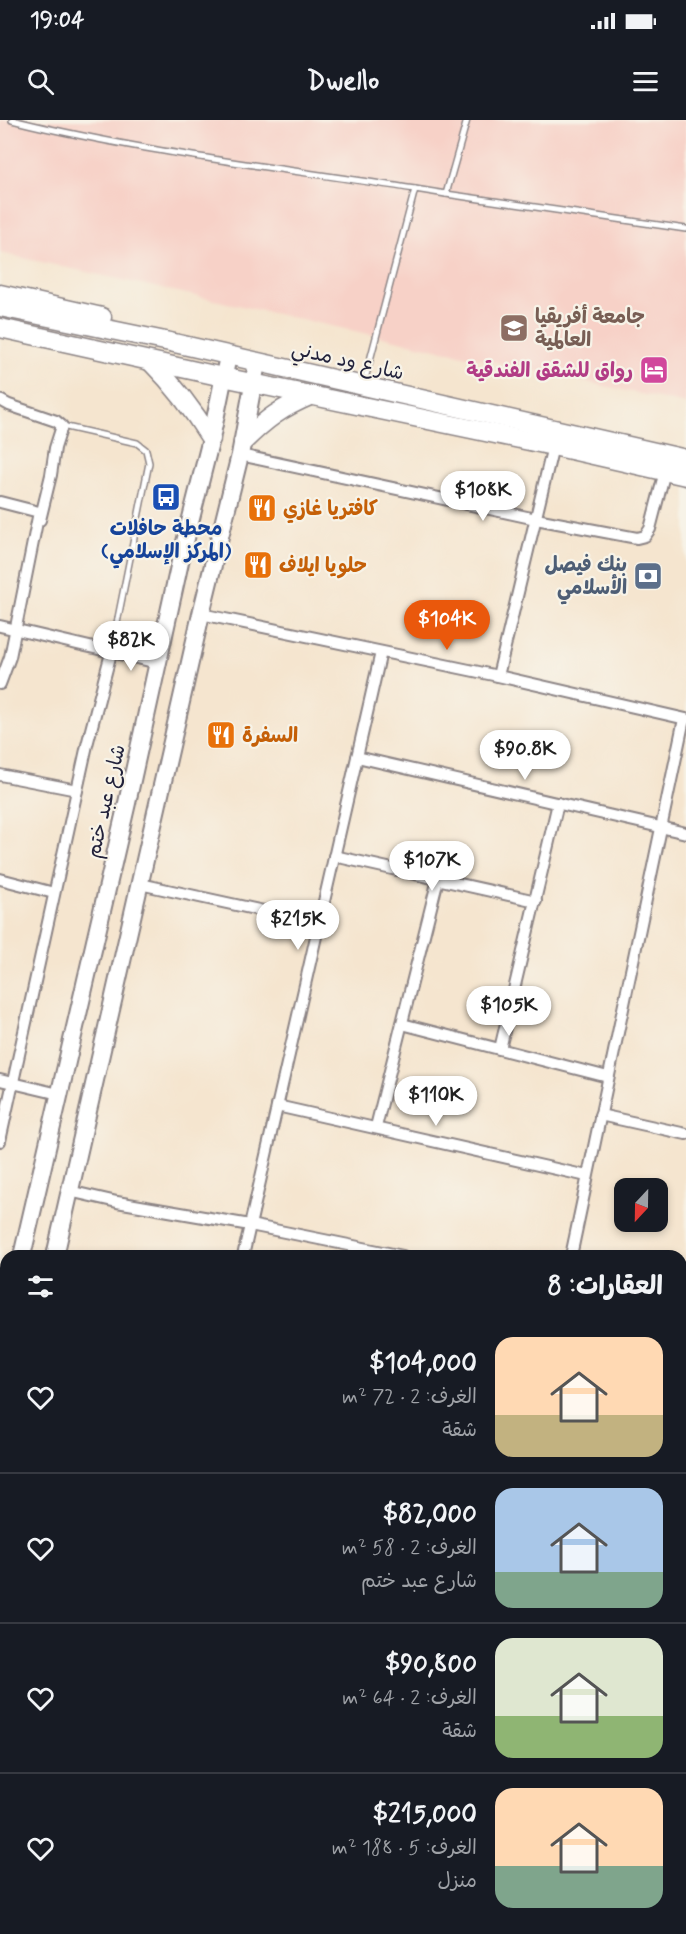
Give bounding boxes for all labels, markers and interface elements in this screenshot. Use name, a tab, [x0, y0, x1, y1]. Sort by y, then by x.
text: 19:04	[30, 7, 84, 35]
text: Dwello	[307, 64, 379, 99]
icon: search	[24, 65, 57, 98]
icon: menu	[629, 65, 662, 98]
place label: جامعة أفريقيا العالمية	[535, 304, 645, 354]
school or university icon: جامعة أفريقيا العالمية	[498, 312, 530, 344]
street label: شارع ود مدني	[288, 335, 406, 390]
hotel icon: رواق للشقق الفندقية	[638, 354, 670, 386]
place label: رواق للشقق الفندقية	[466, 358, 633, 385]
pin: $108K	[441, 471, 525, 522]
text: $108K	[454, 477, 512, 504]
bus stop icon: محطة حافلات (المركز الإسلامي)	[150, 481, 182, 513]
restaurant icon: كافتريا غازي	[246, 492, 278, 524]
place label: كافتريا غازي	[283, 496, 378, 524]
place label: محطة حافلات (المركز الإسلامي)	[101, 516, 232, 569]
restaurant icon: حلويا ايلاف	[242, 549, 274, 581]
place label: بنك فيصل الأسلامي	[545, 552, 627, 605]
place label: حلويا ايلاف	[279, 553, 367, 580]
bank icon: بنك فيصل الأسلامي	[632, 560, 664, 592]
pin: $104K	[405, 600, 489, 651]
text: $104K	[418, 606, 476, 633]
pin: $82K	[95, 621, 167, 672]
text: $82K	[107, 627, 155, 654]
restaurant icon: السفرة	[205, 719, 237, 751]
place label: السفرة	[242, 723, 298, 750]
pin: $90.8K	[476, 730, 574, 781]
text: $90.8K	[494, 736, 556, 763]
street label: شارع عبد ختم	[80, 742, 133, 861]
pin: $107K	[390, 841, 474, 892]
text: $107K	[403, 847, 461, 874]
pin: $215K	[256, 900, 340, 951]
text: $215K	[270, 906, 326, 933]
pin: $105K	[467, 986, 551, 1037]
text: $105K	[480, 992, 538, 1019]
pin: $110K	[394, 1076, 478, 1127]
text: $110K	[408, 1082, 464, 1109]
north arrow	[614, 1178, 668, 1232]
map controls	[614, 1178, 668, 1232]
icon: filters	[24, 1270, 57, 1303]
text: العقارات: 8	[547, 1270, 663, 1304]
text: $104,000	[369, 1347, 477, 1381]
icon: home	[543, 1361, 615, 1433]
icon: heart	[24, 1381, 57, 1414]
text: الغرف: 2 · 72 m²	[342, 1384, 477, 1411]
text: شقة	[442, 1417, 477, 1444]
text: $82,000	[383, 1498, 477, 1532]
icon: home	[543, 1512, 615, 1584]
icon: heart	[24, 1532, 57, 1565]
text: الغرف: 2 · 58 m²	[342, 1535, 477, 1562]
text: شارع عبد ختم	[361, 1568, 477, 1595]
text: $90,800	[385, 1648, 477, 1682]
icon: home	[543, 1662, 615, 1734]
icon: heart	[24, 1682, 57, 1715]
text: الغرف: 2 · 64 m²	[342, 1685, 477, 1712]
text: شقة	[442, 1718, 477, 1745]
text: $215,000	[373, 1798, 477, 1832]
icon: home	[543, 1812, 615, 1884]
icon: heart	[24, 1832, 57, 1865]
text: الغرف: 5 · 188 m²	[332, 1835, 477, 1862]
text: منزل	[438, 1868, 477, 1895]

